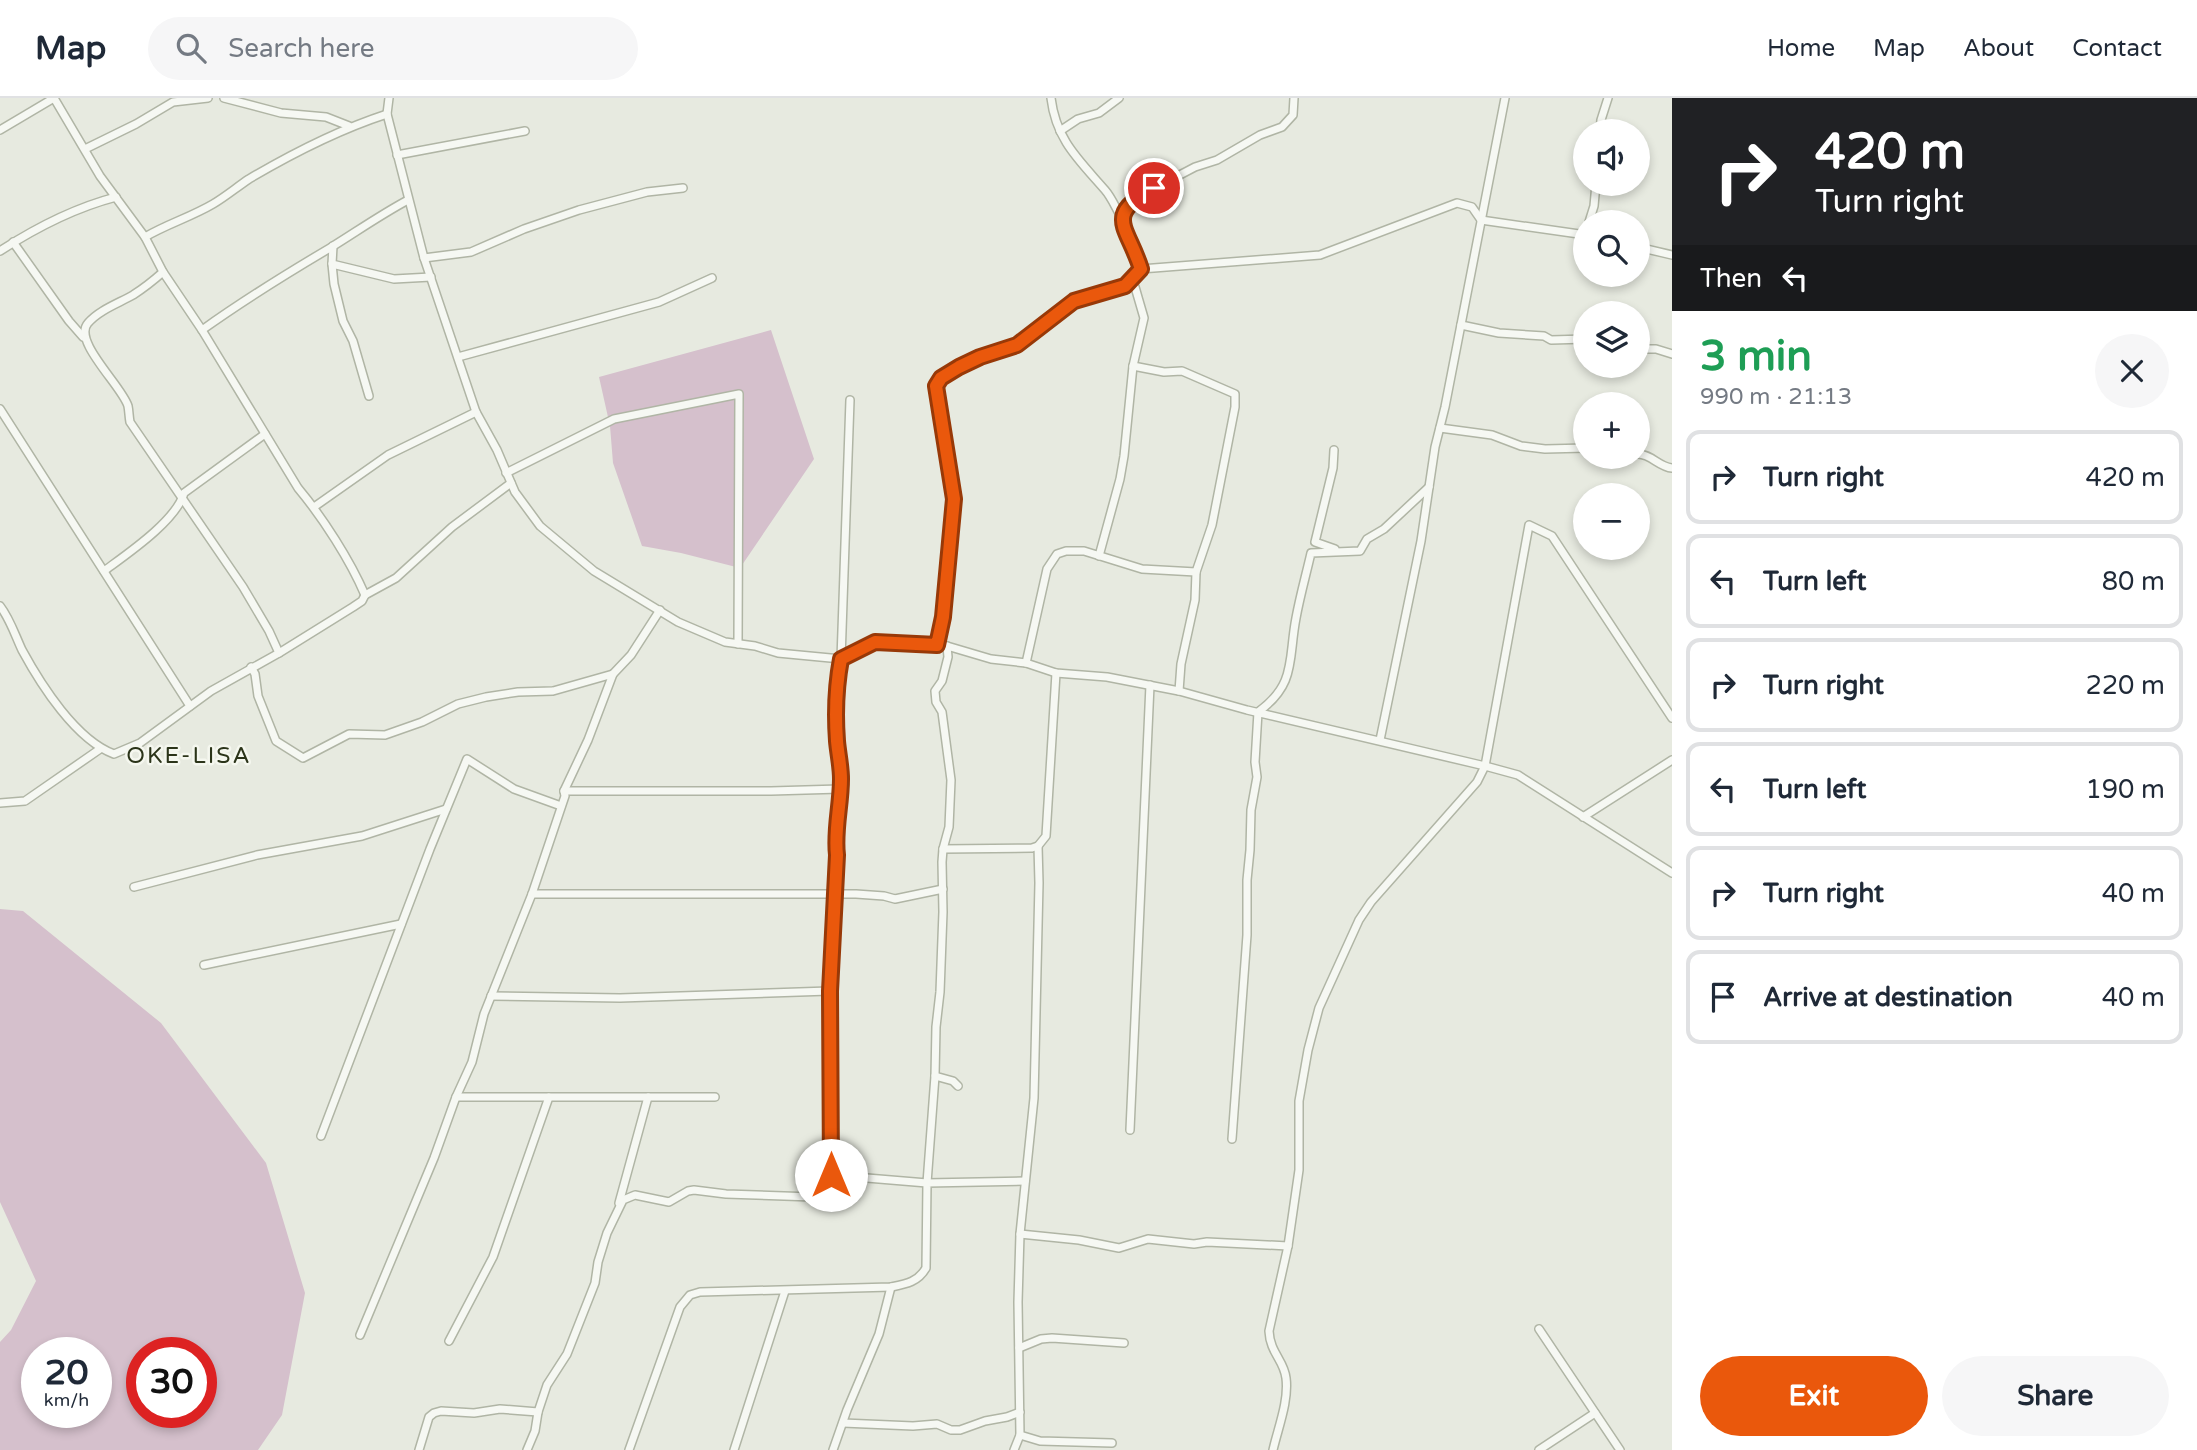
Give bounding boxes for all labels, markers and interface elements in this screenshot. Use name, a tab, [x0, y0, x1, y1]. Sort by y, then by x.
search box	[148, 17, 638, 80]
text: Map	[35, 29, 106, 68]
icon: search	[172, 29, 210, 67]
text: Search here	[228, 33, 374, 64]
text: Home	[1767, 34, 1835, 63]
text: Map	[1873, 34, 1925, 63]
text: About	[1963, 34, 2034, 63]
text: Contact	[2072, 34, 2162, 63]
map controls	[1573, 119, 1650, 560]
button: sound	[1573, 119, 1650, 196]
text: 420 m	[1815, 123, 1965, 182]
icon: right	[1700, 126, 1791, 217]
pin	[1124, 158, 1184, 218]
icon: arrive	[1135, 169, 1173, 207]
text: Turn right	[1815, 183, 1964, 221]
button: search	[1573, 210, 1650, 287]
icon: left	[1776, 259, 1814, 297]
text: Then	[1700, 263, 1762, 294]
button: layers	[1573, 301, 1650, 378]
text: 3 min	[1700, 331, 1812, 382]
button: close	[2095, 334, 2169, 408]
text: 990 m · 21:13	[1700, 383, 1852, 411]
button: +	[1573, 392, 1650, 469]
icon: right	[1704, 458, 1742, 496]
text: Turn right	[1763, 462, 1884, 493]
text: 420 m	[2085, 462, 2165, 493]
button: −	[1573, 483, 1650, 560]
icon: left	[1704, 562, 1742, 600]
text: Turn left	[1763, 566, 1866, 597]
text: 80 m	[2102, 566, 2165, 597]
icon: right	[1704, 666, 1742, 704]
text: Turn right	[1763, 670, 1884, 701]
text: 220 m	[2085, 670, 2165, 701]
district label: OKE-LISA	[126, 742, 252, 770]
icon: left	[1704, 770, 1742, 808]
text: Turn left	[1763, 774, 1866, 805]
text: 190 m	[2085, 774, 2165, 805]
icon: right	[1704, 874, 1742, 912]
text: Turn right	[1763, 878, 1884, 909]
text: 40 m	[2102, 878, 2165, 909]
icon: arrive	[1704, 978, 1742, 1016]
text: Arrive at destination	[1763, 982, 2013, 1013]
text: 40 m	[2102, 982, 2165, 1013]
position arrow	[794, 1138, 868, 1212]
speed limit sign: 30	[126, 1337, 217, 1428]
text: 20	[45, 1352, 88, 1394]
button: Exit	[1700, 1356, 1928, 1436]
button: Share	[1942, 1356, 2169, 1436]
text: km/h	[44, 1389, 89, 1411]

